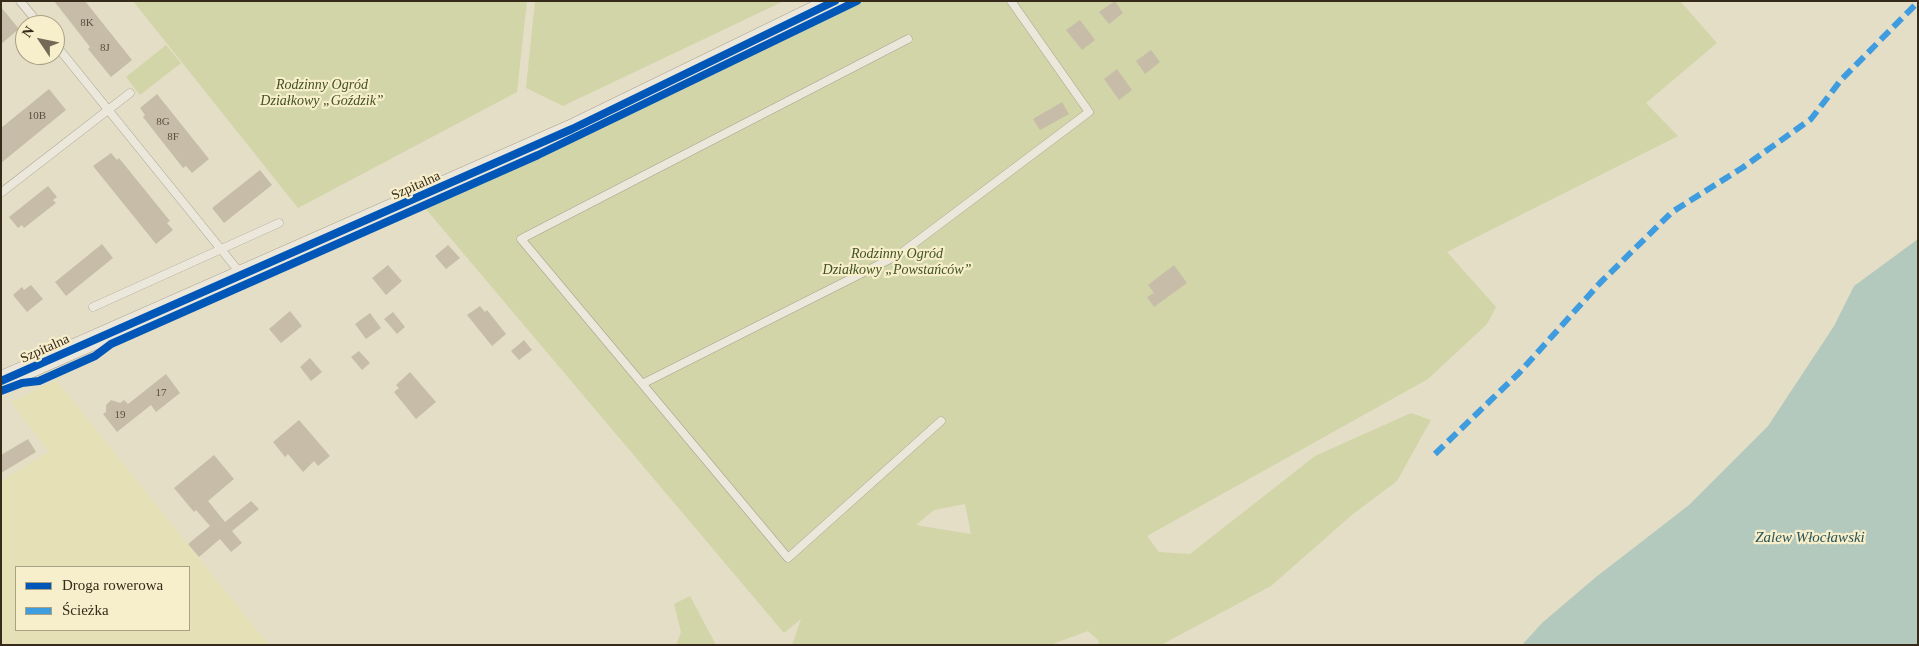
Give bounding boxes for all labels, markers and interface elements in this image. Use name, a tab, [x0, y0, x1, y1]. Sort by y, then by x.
north arrow	[15, 15, 65, 65]
house number: 8K	[80, 16, 94, 30]
text: N	[19, 24, 37, 40]
house number: 8J	[100, 41, 110, 55]
park label: Rodzinny Ogród Działkowy „Goździk”	[260, 77, 384, 110]
house number: 10B	[28, 109, 46, 123]
house number: 8G	[156, 115, 170, 129]
house number: 8F	[167, 130, 179, 144]
street label: Szpitalna	[389, 168, 443, 204]
park label: Rodzinny Ogród Działkowy „Powstańców”	[823, 246, 971, 278]
street label: Szpitalna	[18, 331, 72, 367]
house number: 17	[156, 386, 167, 400]
house number: 19	[114, 408, 126, 422]
water label: Zalew Włocławski	[1755, 529, 1865, 547]
legend	[15, 566, 190, 631]
text: Droga rowerowa	[62, 577, 163, 593]
text: Ścieżka	[62, 602, 109, 618]

